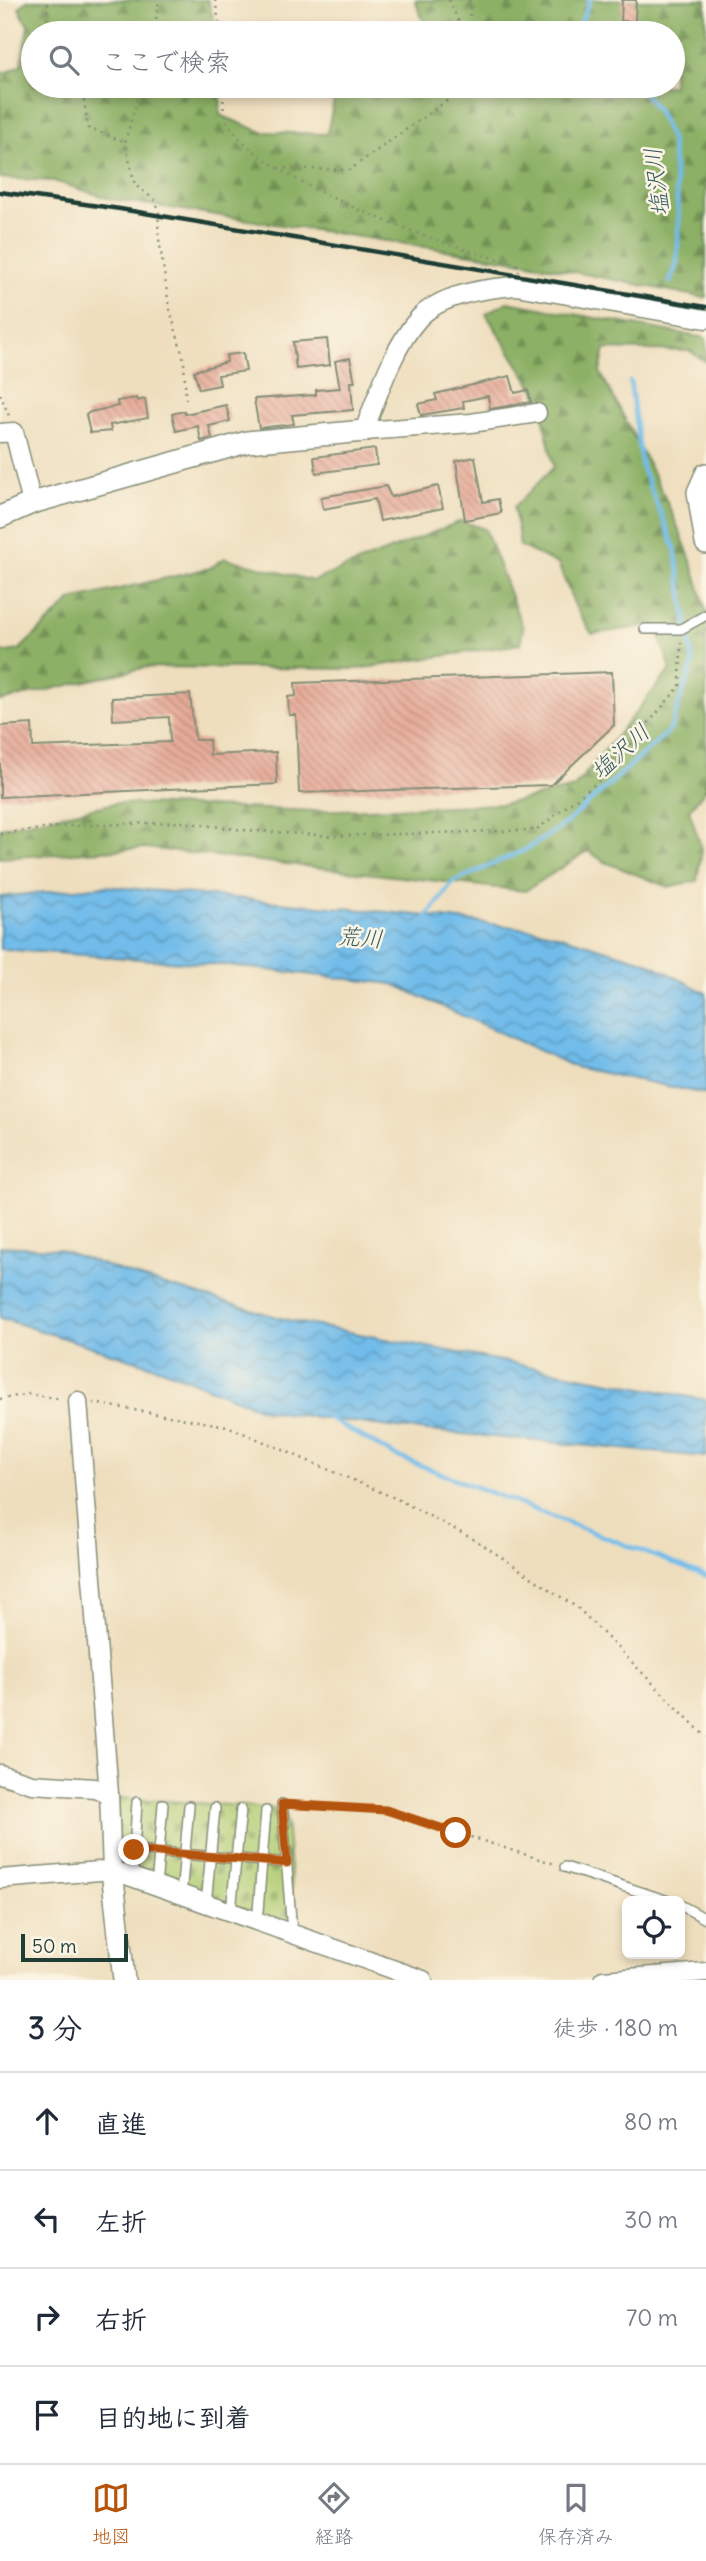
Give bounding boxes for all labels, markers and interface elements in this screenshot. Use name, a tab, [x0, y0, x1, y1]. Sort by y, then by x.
search box	[21, 21, 685, 98]
icon: search	[45, 41, 83, 79]
text: ここで検索	[101, 45, 231, 78]
water label: 塩沢川	[637, 146, 675, 218]
water label: 塩沢川	[585, 717, 655, 785]
water label: 荒川	[336, 921, 384, 953]
route start	[440, 1817, 471, 1848]
route end	[118, 1834, 149, 1865]
map controls	[622, 1896, 685, 1959]
button: locate	[622, 1896, 685, 1959]
scale bar	[21, 1931, 128, 1963]
text: 50 m	[32, 1934, 77, 1958]
text: 3 分	[28, 2009, 82, 2047]
text: 徒歩 · 180 m	[553, 2013, 678, 2042]
icon: ahead	[28, 2102, 66, 2140]
text: 直進	[95, 2107, 147, 2140]
text: 80 m	[624, 2107, 678, 2136]
icon: left	[28, 2200, 66, 2238]
text: 左折	[95, 2205, 147, 2238]
text: 30 m	[624, 2205, 678, 2234]
icon: right	[28, 2298, 66, 2336]
text: 右折	[95, 2303, 147, 2336]
text: 70 m	[626, 2303, 678, 2332]
icon: arrive	[28, 2396, 66, 2434]
text: 目的地に到着	[95, 2401, 251, 2434]
tab: 地図	[92, 2479, 130, 2548]
tab: 経路	[315, 2479, 353, 2548]
tab: 保存済み	[538, 2479, 614, 2548]

